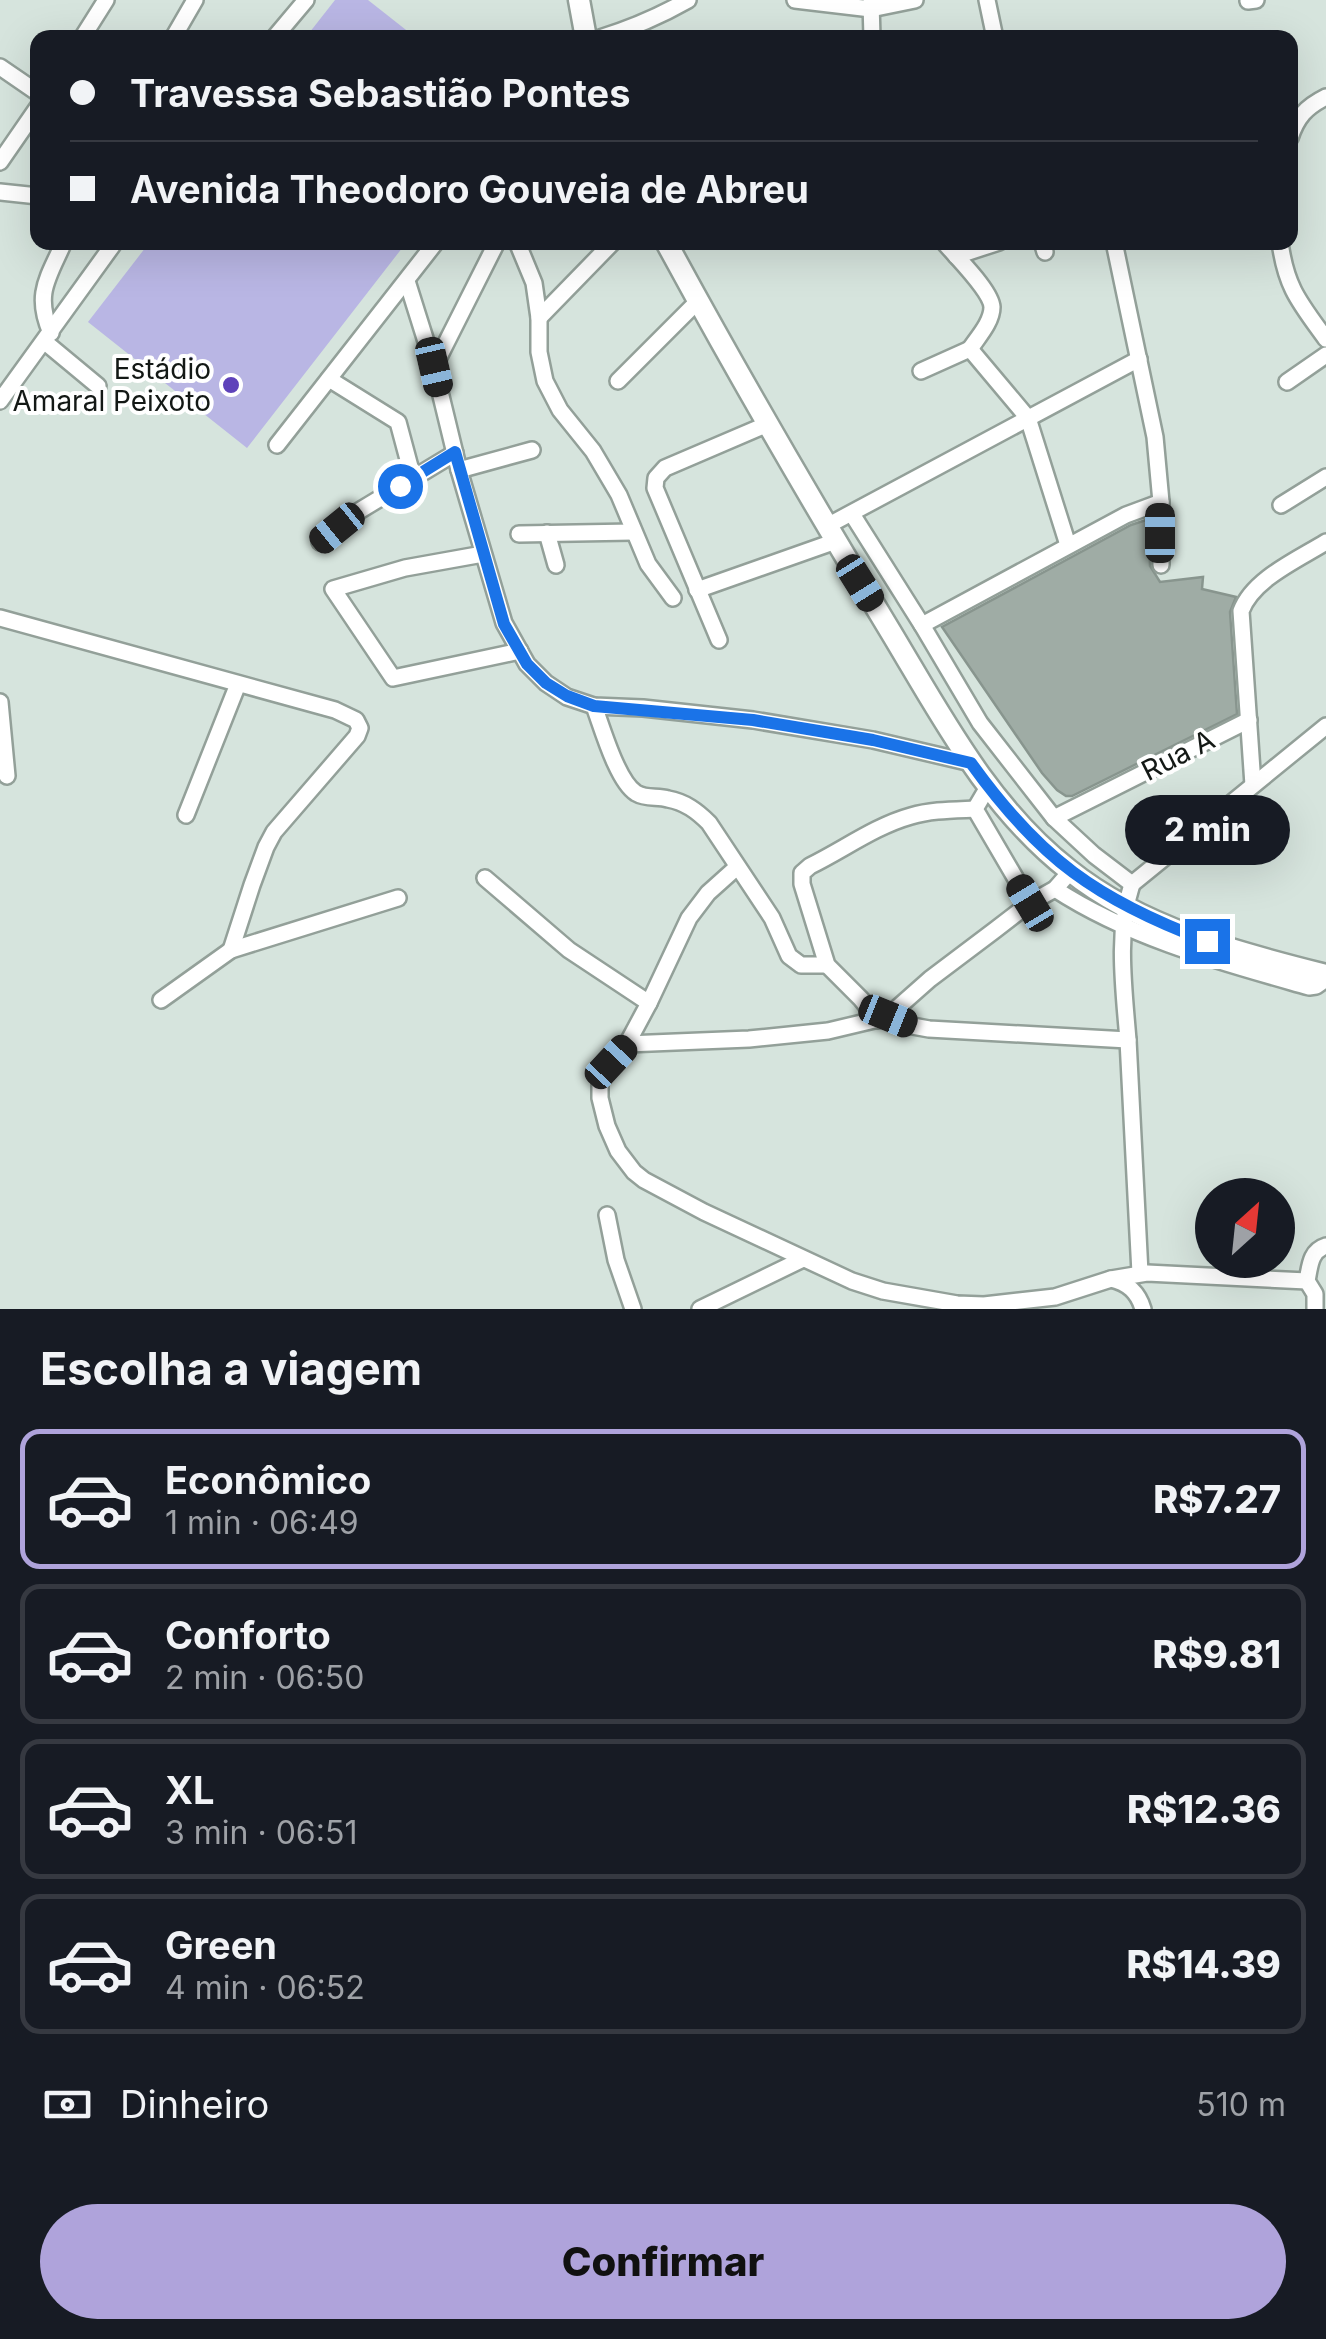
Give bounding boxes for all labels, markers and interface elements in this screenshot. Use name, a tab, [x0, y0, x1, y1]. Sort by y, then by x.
text: Travessa Sebastião Pontes	[130, 70, 630, 116]
text: Avenida Theodoro Gouveia de Abreu	[130, 166, 809, 212]
car	[413, 334, 455, 400]
place label: Estádio Amaral Peixoto	[13, 352, 211, 418]
marker: Estádio Amaral Peixoto	[220, 374, 242, 396]
route start	[378, 464, 423, 509]
car	[304, 497, 370, 559]
car	[1145, 503, 1175, 563]
car	[831, 550, 889, 616]
street label: Rua A	[1136, 722, 1220, 788]
callout: 2 min	[1124, 796, 1290, 866]
text: 2 min	[1164, 810, 1251, 849]
car	[1002, 870, 1058, 936]
route end	[1185, 919, 1230, 964]
car	[855, 991, 921, 1041]
car	[580, 1030, 642, 1094]
north arrow	[1195, 1178, 1295, 1278]
map controls	[1195, 1178, 1295, 1278]
text: Escolha a viagem	[40, 1341, 422, 1396]
icon: car	[45, 1454, 135, 1544]
text: Econômico	[165, 1457, 371, 1503]
text: R$7.27	[1153, 1476, 1281, 1522]
text: 1 min · 06:49	[165, 1503, 359, 1542]
icon: car	[45, 1609, 135, 1699]
text: Conforto	[165, 1612, 331, 1658]
text: R$9.81	[1153, 1631, 1281, 1677]
text: 2 min · 06:50	[165, 1658, 364, 1697]
icon: car	[45, 1764, 135, 1854]
text: XL	[165, 1767, 215, 1813]
text: R$12.36	[1127, 1786, 1281, 1832]
text: 3 min · 06:51	[165, 1813, 357, 1852]
icon: car	[45, 1919, 135, 2009]
text: Green	[165, 1922, 277, 1968]
text: R$14.39	[1126, 1941, 1281, 1987]
text: 4 min · 06:52	[165, 1968, 365, 2007]
icon: cash	[40, 2077, 95, 2132]
text: Dinheiro	[120, 2081, 269, 2127]
text: 510 m	[1196, 2085, 1286, 2124]
button: Confirmar	[40, 2204, 1286, 2319]

